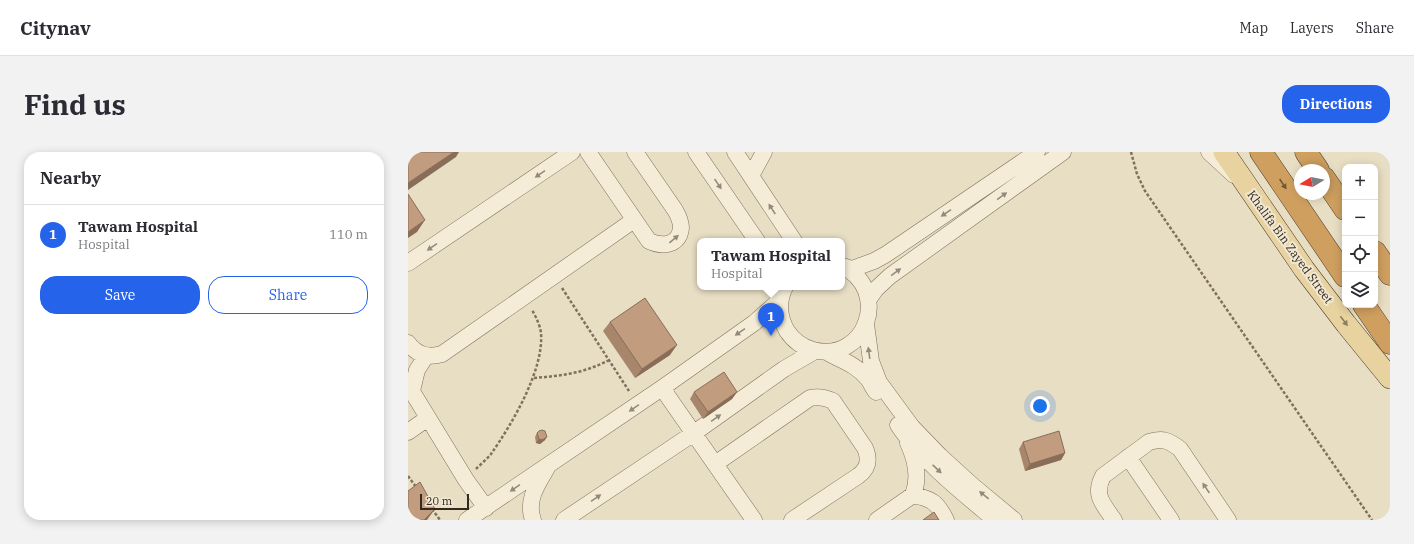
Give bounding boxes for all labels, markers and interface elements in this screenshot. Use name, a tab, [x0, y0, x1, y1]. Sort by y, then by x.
text: Citynav	[20, 16, 91, 40]
text: Map	[1240, 19, 1268, 37]
text: Layers	[1290, 19, 1334, 37]
text: Share	[1356, 19, 1394, 37]
button: Directions	[1282, 85, 1390, 123]
text: Find us	[24, 86, 126, 123]
north arrow	[1294, 164, 1330, 200]
map controls	[1342, 164, 1378, 308]
button: +	[1342, 164, 1378, 200]
text: Nearby	[40, 167, 101, 189]
one-way arrow	[535, 170, 545, 178]
one-way arrow	[714, 179, 722, 189]
one-way arrow	[1279, 179, 1287, 190]
street label: Khalifa Bin Zayed Street	[1244, 187, 1337, 306]
one-way arrow	[996, 192, 1007, 200]
button: −	[1342, 200, 1378, 236]
one-way arrow	[768, 204, 776, 214]
one-way arrow	[941, 209, 952, 217]
text: Tawam Hospital	[78, 217, 198, 236]
text: 1	[49, 226, 57, 243]
text: 110 m	[329, 226, 368, 243]
one-way arrow	[668, 235, 679, 243]
text: Hospital	[78, 236, 130, 253]
button: locate	[1342, 236, 1378, 272]
popup	[697, 238, 845, 290]
one-way arrow	[427, 243, 437, 251]
text: Tawam Hospital	[711, 246, 831, 265]
text: Hospital	[711, 265, 763, 282]
one-way arrow	[891, 268, 901, 276]
button: layers	[1342, 272, 1378, 308]
button: Save	[40, 276, 200, 314]
button: Share	[208, 276, 368, 314]
pin: 1	[758, 303, 784, 336]
one-way arrow	[1339, 315, 1348, 326]
one-way arrow	[734, 328, 745, 336]
one-way arrow	[866, 347, 872, 359]
your location	[1030, 396, 1050, 416]
one-way arrow	[628, 404, 640, 411]
one-way arrow	[710, 414, 721, 422]
one-way arrow	[932, 464, 942, 474]
one-way arrow	[1202, 483, 1210, 493]
one-way arrow	[509, 484, 520, 492]
one-way arrow	[979, 491, 990, 499]
scale bar	[420, 492, 469, 511]
text: 20 m	[426, 494, 452, 508]
one-way arrow	[591, 494, 601, 502]

